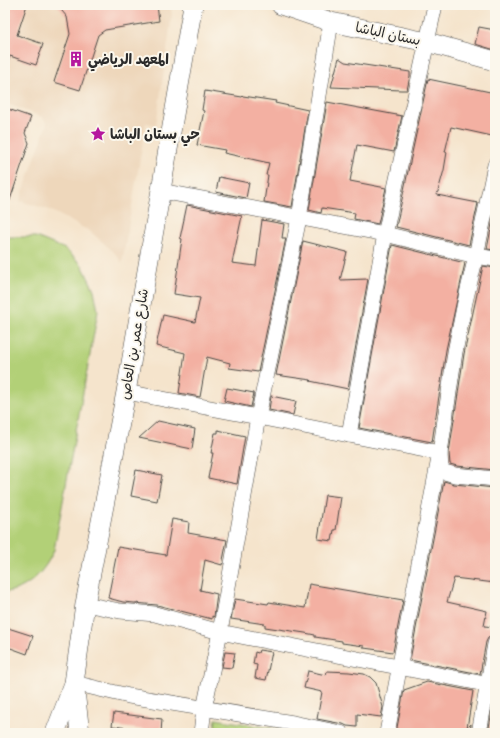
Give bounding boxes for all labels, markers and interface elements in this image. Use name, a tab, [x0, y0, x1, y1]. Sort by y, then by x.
street label: بستان الباشا	[353, 15, 423, 53]
place label: المعهد الرياضي	[88, 47, 169, 72]
building icon: المعهد الرياضي	[67, 50, 85, 68]
place label: حي بستان الباشا	[110, 122, 200, 147]
place icon: حي بستان الباشا	[89, 125, 107, 143]
street label: شارع عمر بن العاص	[112, 286, 156, 402]

